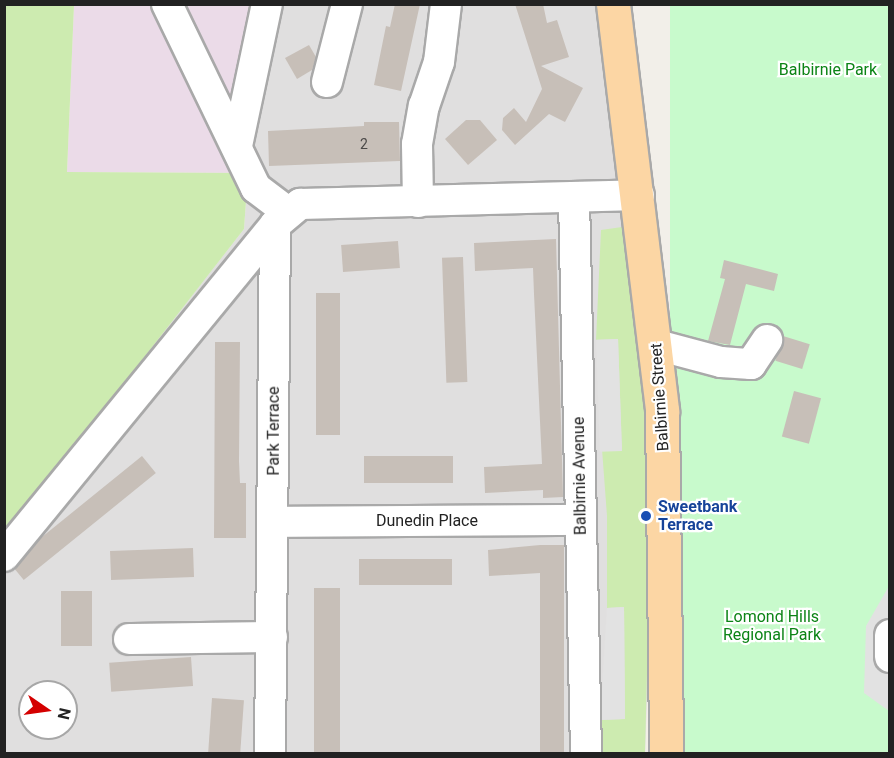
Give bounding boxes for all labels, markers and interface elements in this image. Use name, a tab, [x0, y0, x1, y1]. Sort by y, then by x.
park label: Balbirnie Park	[779, 60, 877, 80]
house number: 2	[360, 136, 368, 152]
street label: Balbirnie Street	[647, 342, 673, 452]
street label: Park Terrace	[264, 386, 284, 476]
street label: Balbirnie Avenue	[569, 417, 591, 535]
place label: Sweetbank Terrace	[658, 497, 737, 535]
marker: Sweetbank Terrace	[639, 509, 653, 523]
street label: Dunedin Place	[376, 511, 478, 531]
park label: Lomond Hills Regional Park	[723, 607, 821, 645]
north arrow	[18, 680, 78, 740]
text: N	[54, 706, 75, 721]

